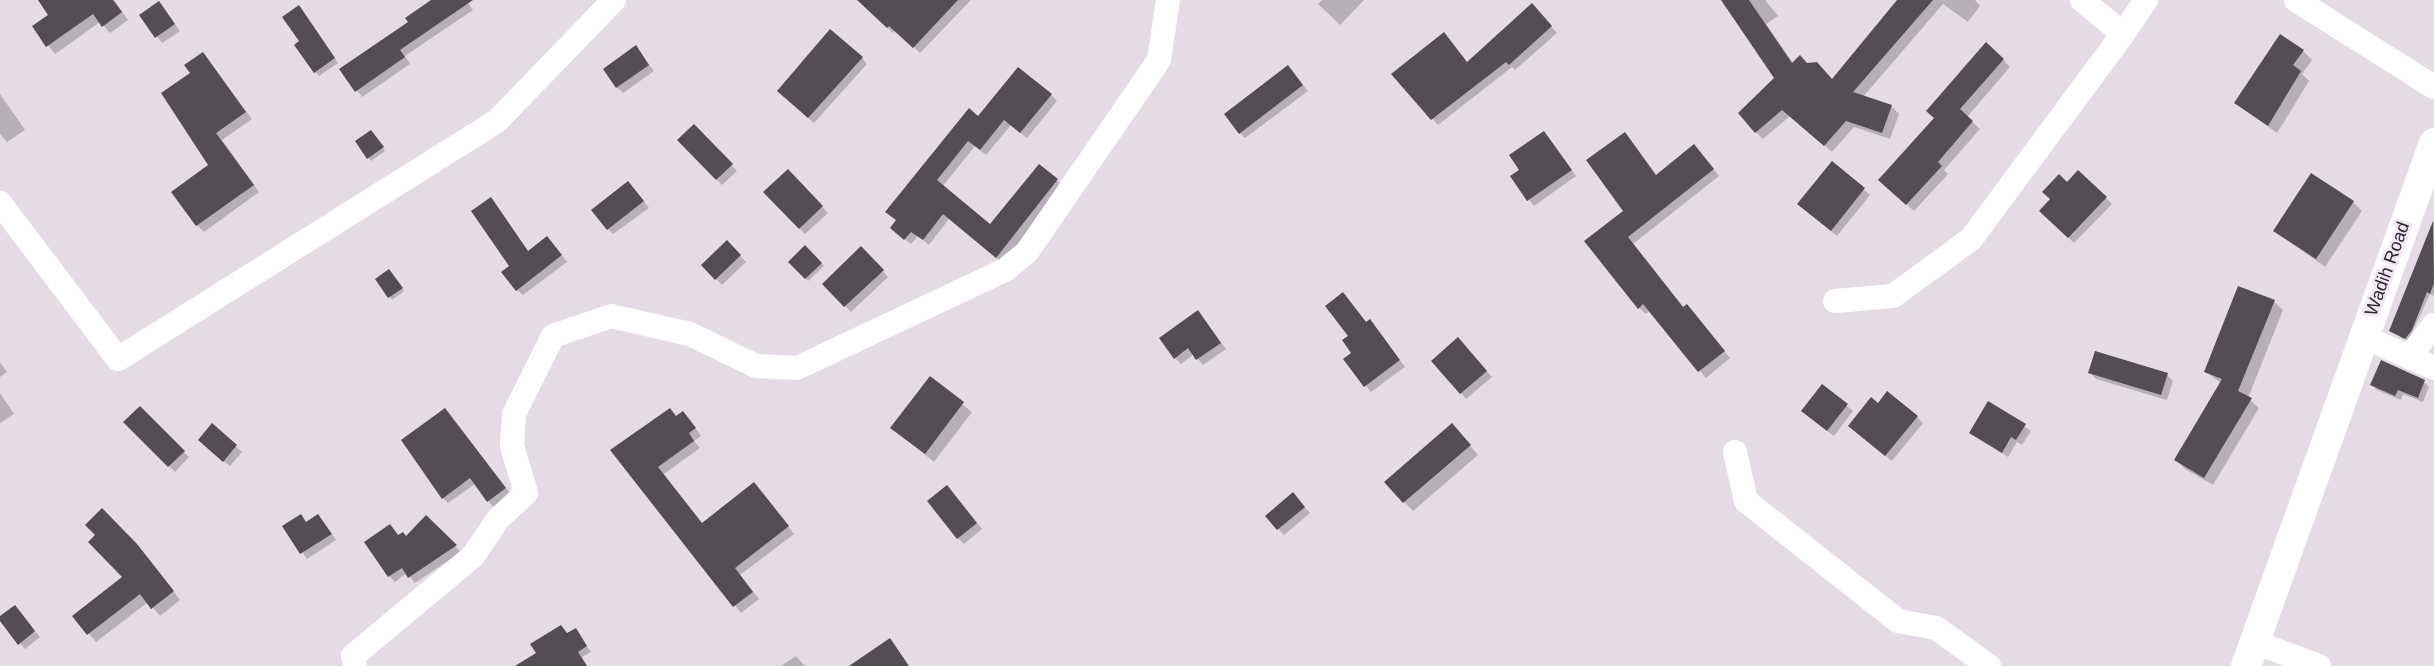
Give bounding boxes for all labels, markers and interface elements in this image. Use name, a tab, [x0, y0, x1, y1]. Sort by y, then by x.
street label: Wadih Road	[2361, 219, 2415, 319]

